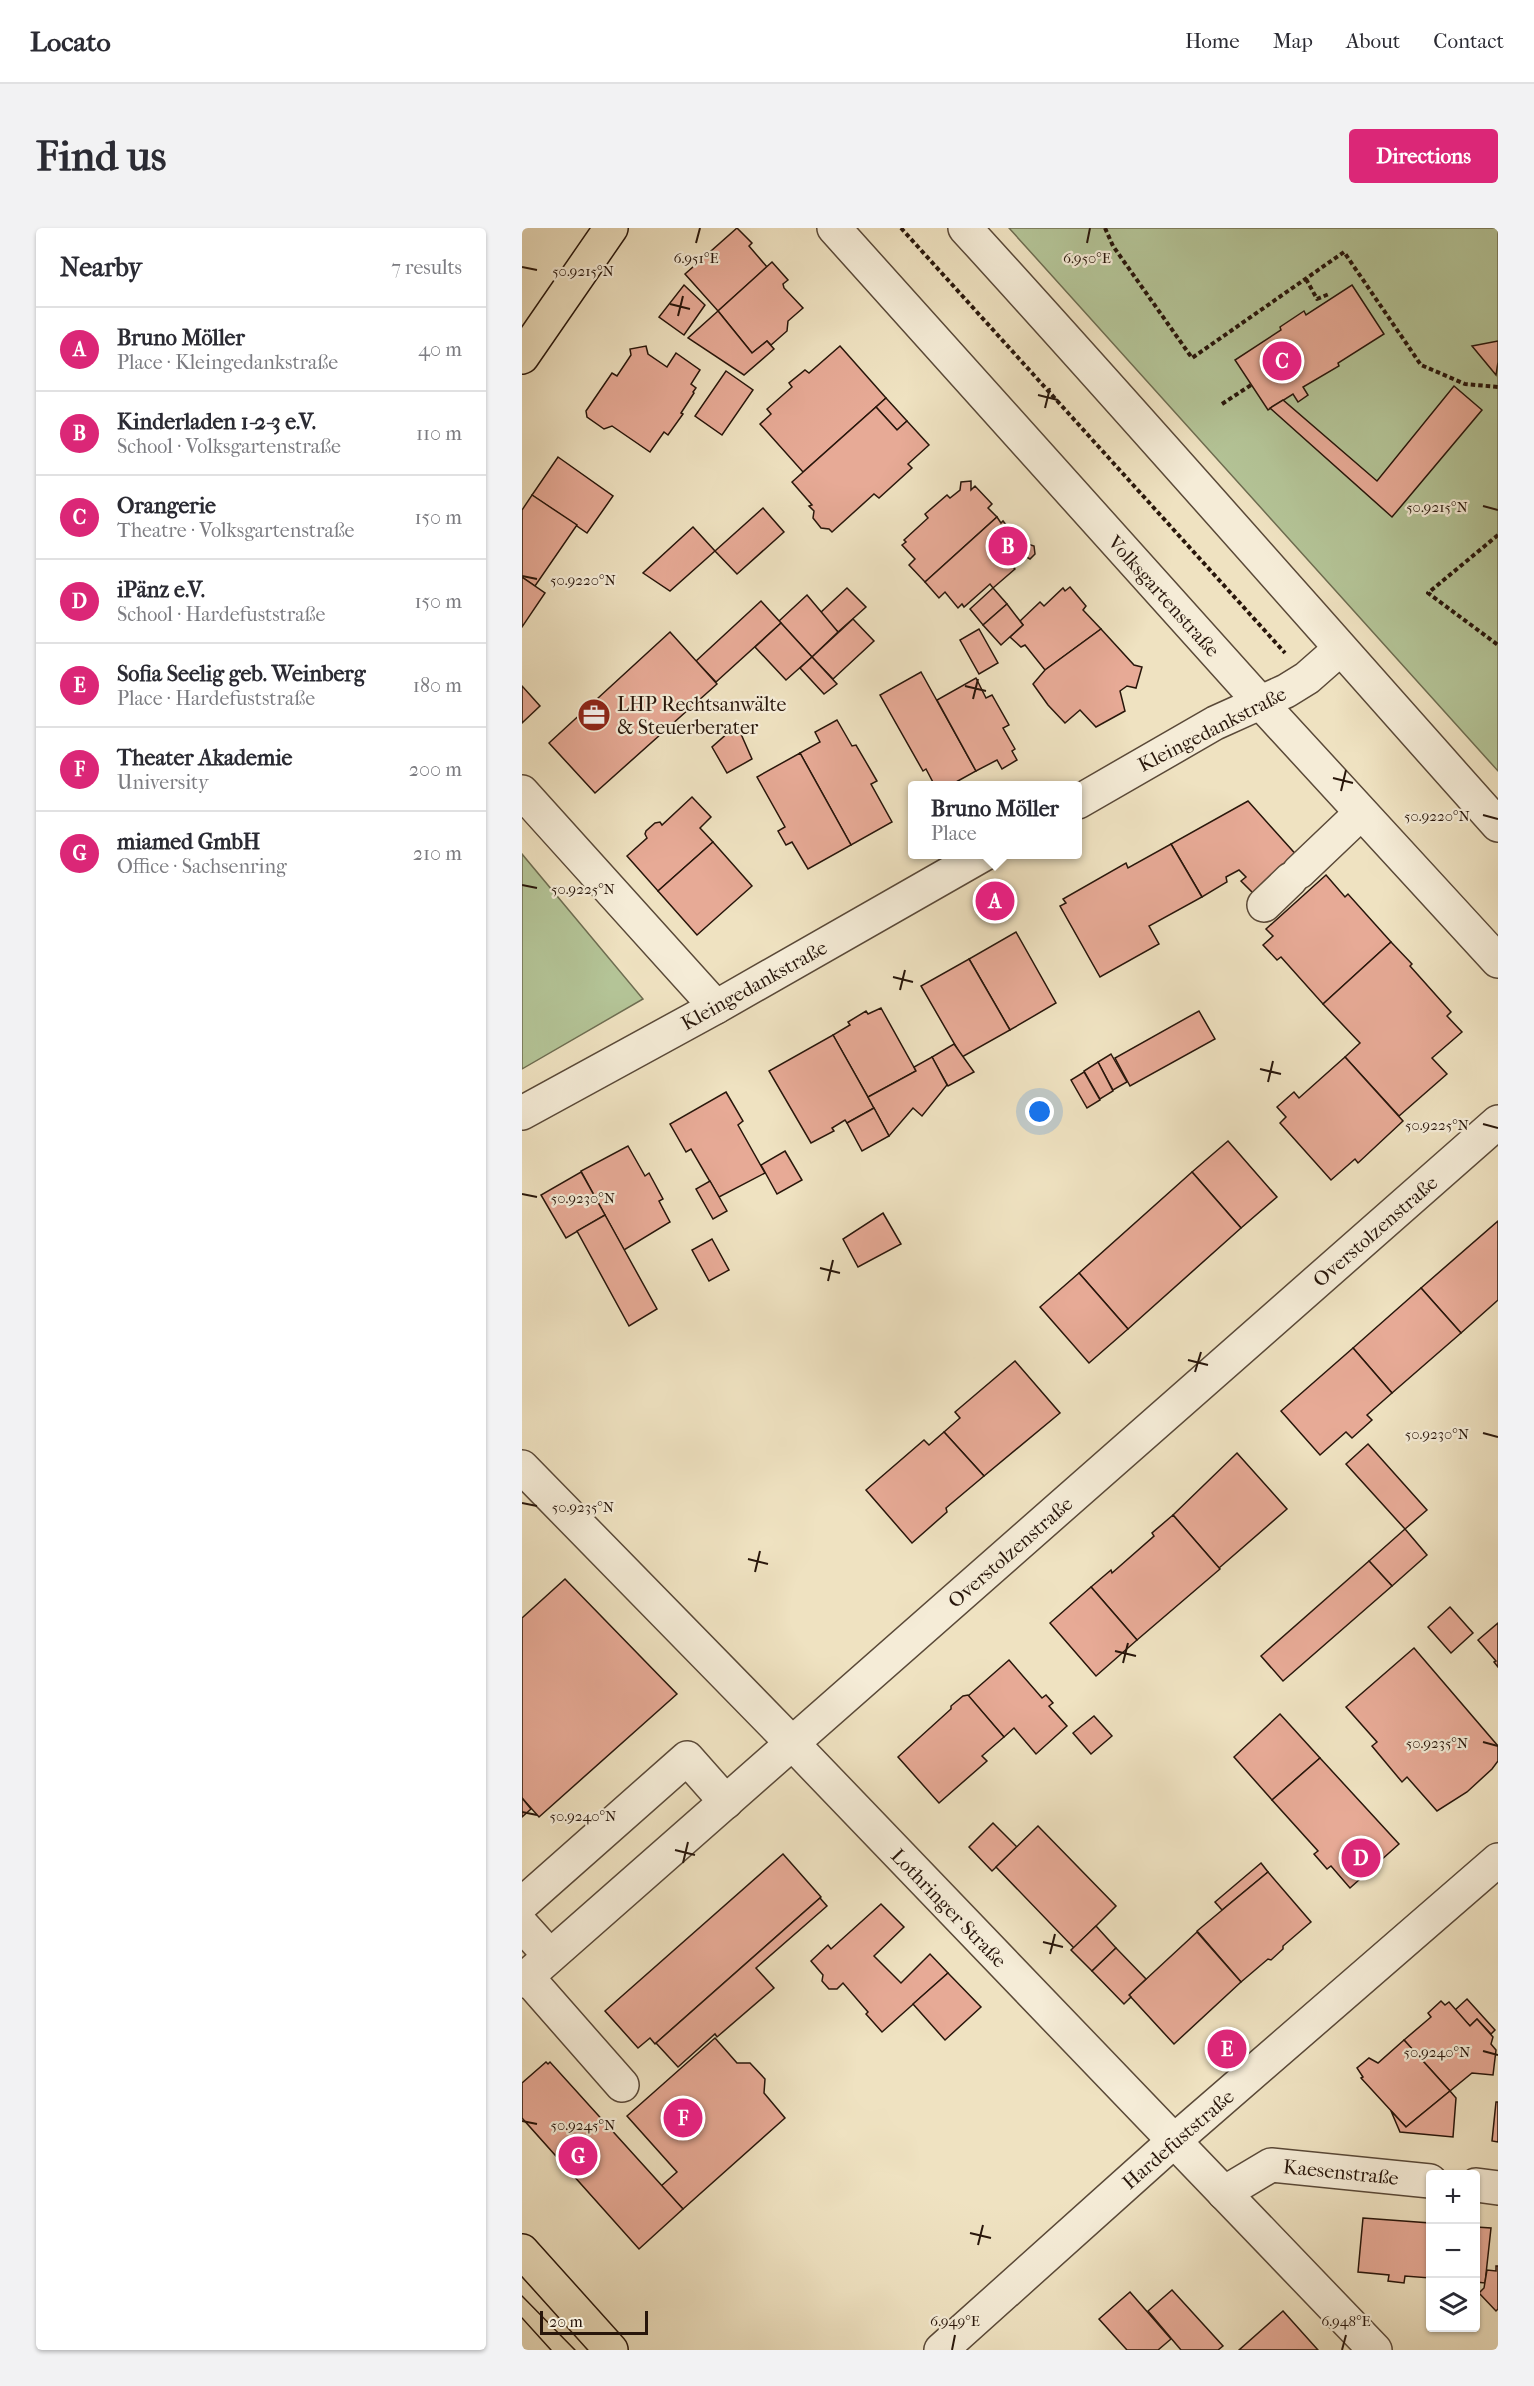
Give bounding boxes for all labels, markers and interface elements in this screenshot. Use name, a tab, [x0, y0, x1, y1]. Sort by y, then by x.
text: Locato	[30, 25, 111, 58]
text: Home	[1185, 29, 1240, 53]
text: Map	[1273, 29, 1313, 53]
text: About	[1346, 29, 1400, 53]
text: Contact	[1433, 29, 1504, 53]
button: Directions	[1349, 129, 1498, 183]
text: Find us	[36, 132, 166, 181]
text: 6.951°E	[673, 249, 719, 267]
text: 6.950°E	[1063, 249, 1111, 267]
text: Nearby	[60, 252, 142, 283]
text: 7 results	[391, 256, 462, 279]
text: 50.9215°N	[552, 262, 614, 280]
text: Bruno Möller	[117, 325, 245, 351]
text: A	[73, 338, 86, 361]
text: 40 m	[418, 338, 462, 361]
pin: C	[1262, 338, 1302, 384]
text: Place · Kleingedankstraße	[117, 351, 338, 374]
text: Kinderladen 1-2-3 e.V.	[117, 409, 316, 435]
text: B	[73, 422, 86, 445]
text: 110 m	[416, 422, 462, 445]
text: School · Volksgartenstraße	[117, 435, 341, 458]
text: Orangerie	[117, 493, 216, 519]
text: 50.9215°N	[1406, 498, 1468, 516]
text: C	[73, 506, 86, 529]
text: 150 m	[414, 506, 462, 529]
text: Theatre · Volksgartenstraße	[117, 519, 355, 542]
pin: B	[988, 524, 1028, 568]
street label: Volksgartenstraße	[1102, 530, 1224, 662]
text: 50.9220°N	[550, 571, 617, 589]
text: iPänz e.V.	[117, 577, 205, 603]
text: D	[72, 590, 87, 613]
text: 150 m	[414, 590, 462, 613]
text: School · Hardefuststraße	[117, 603, 325, 626]
text: Sofia Seelig geb. Weinberg	[117, 661, 365, 687]
text: E	[73, 674, 86, 697]
text: 180 m	[413, 674, 462, 697]
street label: Kleingedankstraße	[1134, 682, 1290, 777]
text: Place · Hardefuststraße	[117, 687, 315, 710]
place label: LHP Rechtsanwälte & Steuerberater	[617, 693, 787, 739]
office icon: LHP Rechtsanwälte & Steuerberater	[576, 697, 612, 733]
text: Theater Akademie	[117, 745, 292, 771]
text: F	[74, 758, 85, 781]
text: 200 m	[409, 758, 462, 781]
text: University	[117, 771, 209, 794]
popup	[908, 781, 1082, 859]
text: Bruno Möller	[931, 796, 1059, 822]
text: 50.9220°N	[1404, 807, 1471, 825]
text: Place	[931, 822, 977, 845]
text: miamed GmbH	[117, 829, 260, 855]
text: G	[72, 842, 87, 865]
text: 210 m	[413, 842, 462, 865]
text: Office · Sachsenring	[117, 855, 287, 878]
pin: A	[976, 878, 1014, 924]
text: 50.9225°N	[551, 880, 616, 898]
street label: Kleingedankstraße	[677, 936, 831, 1035]
your location	[1025, 1097, 1054, 1126]
text: 50.9225°N	[1405, 1116, 1470, 1134]
street label: Overstolzenstraße	[1308, 1171, 1442, 1292]
text: 50.9230°N	[551, 1189, 616, 1207]
text: 50.9230°N	[1405, 1425, 1470, 1443]
street label: Overstolzenstraße	[943, 1492, 1077, 1613]
text: 50.9235°N	[552, 1498, 615, 1516]
text: 50.9235°N	[1406, 1734, 1469, 1752]
text: 50.9240°N	[550, 1807, 617, 1825]
pin: D	[1342, 1836, 1380, 1880]
street label: Lothringer Straße	[886, 1844, 1011, 1973]
pin: E	[1208, 2026, 1246, 2072]
text: 50.9240°N	[1404, 2043, 1471, 2061]
street label: Hardefuststraße	[1118, 2085, 1239, 2194]
pin: F	[664, 2096, 702, 2140]
text: 50.9245°N	[551, 2116, 616, 2134]
pin: G	[558, 2134, 598, 2178]
street label: Kaesenstraße	[1282, 2155, 1400, 2190]
map controls	[1426, 2170, 1480, 2332]
button: +	[1426, 2170, 1480, 2224]
button: −	[1426, 2224, 1480, 2278]
button: layers	[1426, 2278, 1480, 2332]
scale bar	[540, 2308, 648, 2336]
text: 20 m	[549, 2312, 583, 2331]
text: 6.949°E	[930, 2312, 980, 2330]
text: 6.948°E	[1321, 2312, 1371, 2330]

